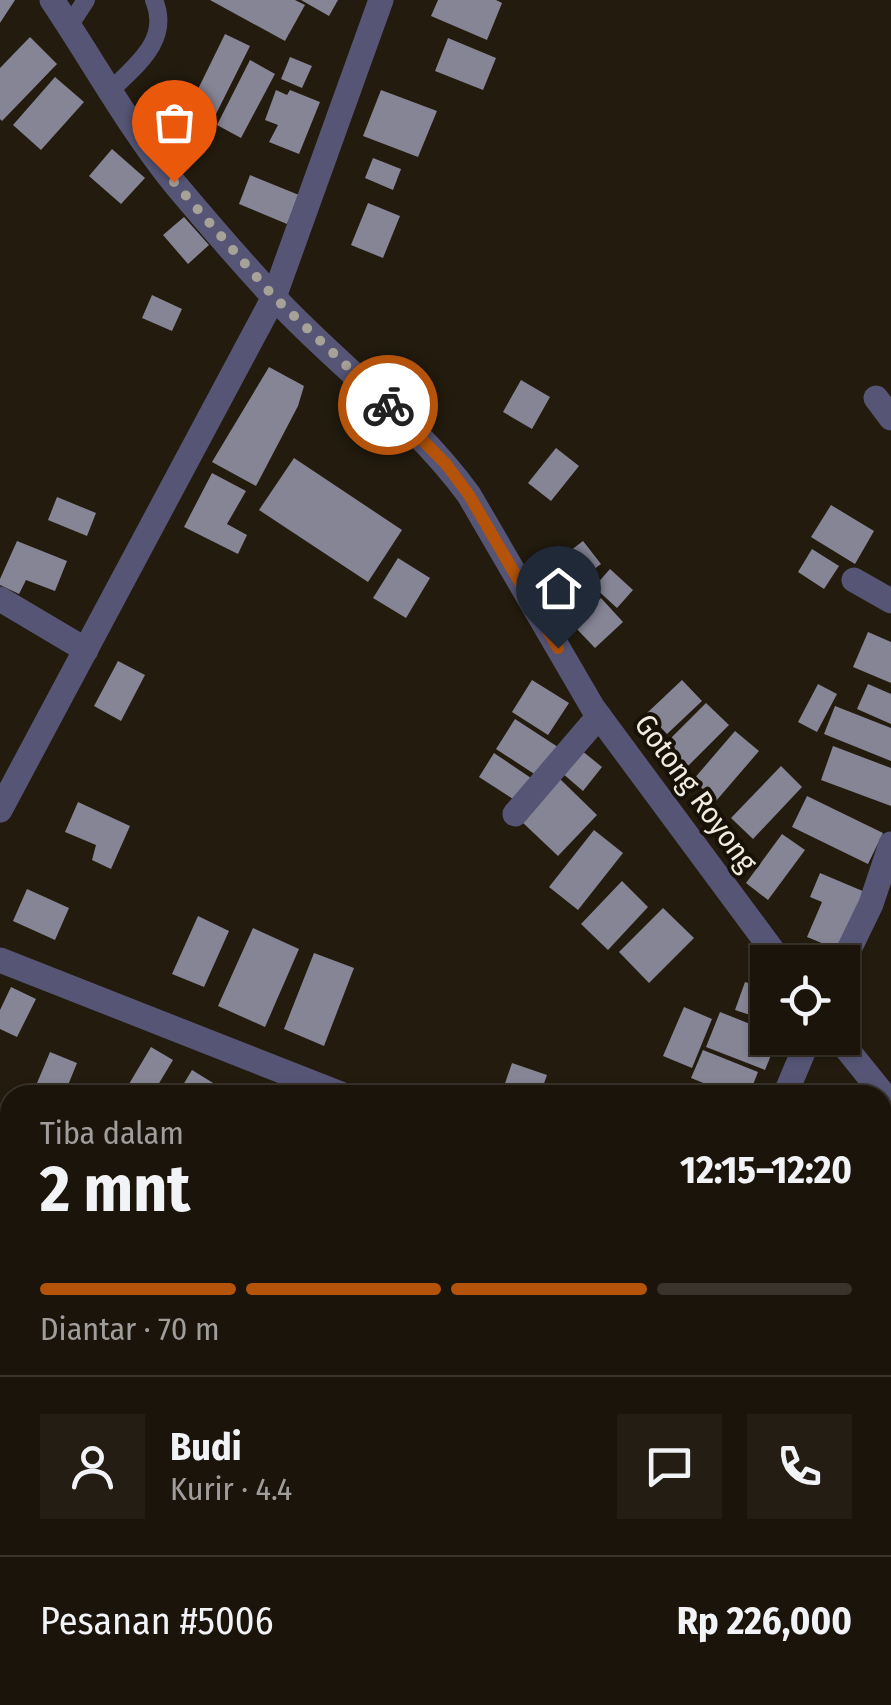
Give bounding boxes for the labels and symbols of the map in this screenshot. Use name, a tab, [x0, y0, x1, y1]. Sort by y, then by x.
pin	[132, 80, 217, 183]
courier	[338, 355, 438, 455]
pin	[516, 546, 601, 649]
street label: Gotong Royong	[627, 707, 766, 879]

